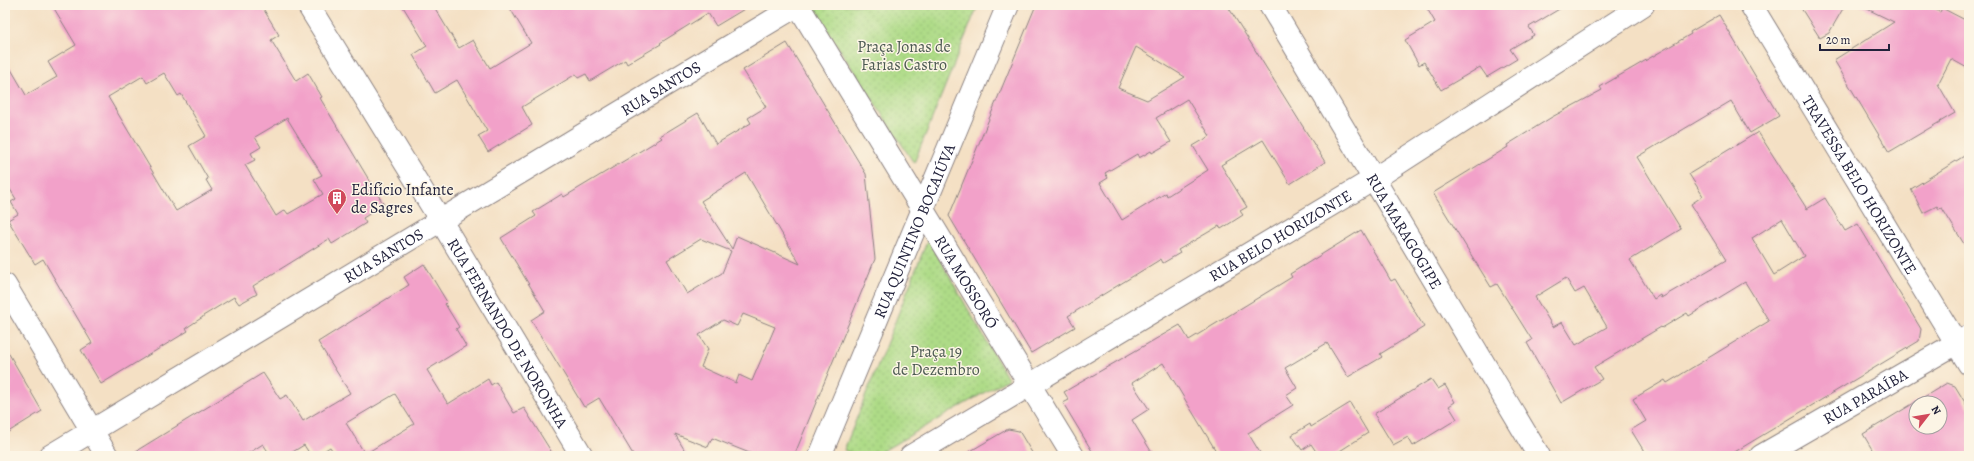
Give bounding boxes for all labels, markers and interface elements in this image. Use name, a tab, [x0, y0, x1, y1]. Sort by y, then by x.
scale bar	[1820, 26, 1889, 52]
text: 20 m	[1826, 32, 1850, 48]
park label: Praça Jonas de Farias Castro	[857, 36, 951, 76]
street label: RUA SANTOS	[617, 56, 705, 121]
street label: TRAVESSA BELO HORIZONTE	[1796, 91, 1922, 279]
street label: RUA QUINTINO BOCAIÚVA	[869, 140, 961, 322]
street label: RUA MARAGOGIPE	[1361, 169, 1447, 293]
place label: Edifício Infante de Sagres	[351, 179, 454, 219]
street label: RUA BELO HORIZONTE	[1205, 185, 1356, 287]
building icon: Edifício Infante de Sagres	[326, 187, 348, 215]
street label: RUA SANTOS	[339, 223, 428, 289]
street label: RUA MOSSORÓ	[929, 231, 1003, 333]
street label: RUA FERNANDO DE NORONHA	[442, 234, 573, 433]
park label: Praça 19 de Dezembro	[892, 341, 980, 381]
street label: RUA PARAÍBA	[1819, 363, 1912, 430]
north arrow	[1908, 395, 1948, 435]
text: N	[1928, 403, 1945, 417]

